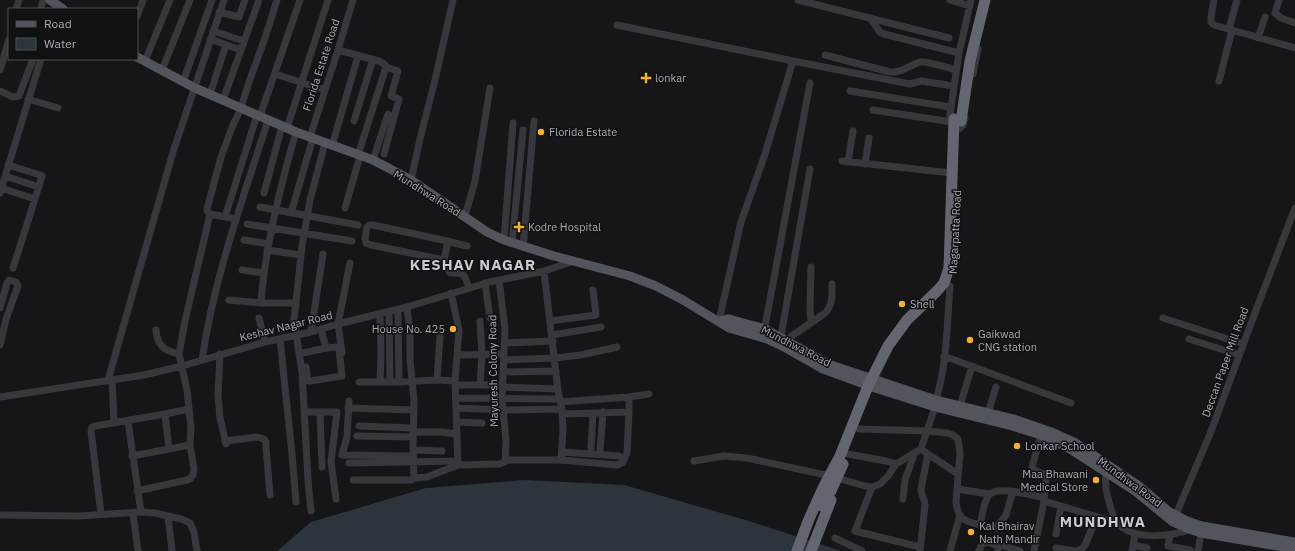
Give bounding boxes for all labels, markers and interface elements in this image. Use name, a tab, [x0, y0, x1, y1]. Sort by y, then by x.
legend	[8, 8, 138, 60]
text: Road	[44, 16, 72, 31]
street label: Florida Estate Road	[299, 17, 343, 113]
text: Water	[44, 36, 77, 51]
place label: lonkar	[655, 71, 686, 85]
marker: lonkar	[640, 72, 652, 84]
place label: Florida Estate	[549, 125, 617, 139]
marker: Florida Estate	[536, 127, 546, 137]
street label: Mundhwa Road	[391, 167, 463, 219]
street label: Magarpatta Road	[946, 190, 964, 274]
place label: Kodre Hospital	[528, 220, 601, 234]
marker: Kodre Hospital	[513, 221, 525, 233]
district label: KESHAV NAGAR	[410, 255, 536, 274]
place label: Shell	[910, 297, 935, 311]
marker: Shell	[897, 299, 907, 309]
street label: Deccan Paper Mill Road	[1199, 305, 1251, 419]
street label: Keshav Nagar Road	[238, 308, 334, 344]
street label: Mayuresh Colony Road	[485, 315, 501, 427]
place label: House No. 425	[372, 322, 445, 336]
street label: Mundhwa Road	[759, 322, 833, 370]
marker: House No. 425	[448, 324, 458, 334]
place label: Gaikwad CNG station	[978, 327, 1037, 354]
marker: Gaikwad CNG station	[965, 335, 975, 345]
place label: Lonkar School	[1025, 439, 1095, 453]
marker: Lonkar School	[1012, 441, 1022, 451]
street label: Mundhwa Road	[1095, 454, 1165, 510]
place label: Maa Bhawani Medical Store	[1021, 467, 1088, 494]
marker: Maa Bhawani Medical Store	[1091, 475, 1101, 485]
district label: MUNDHWA	[1060, 512, 1146, 531]
place label: Kal Bhairav Nath Mandir	[979, 519, 1040, 546]
marker: Kal Bhairav Nath Mandir	[966, 527, 976, 537]

